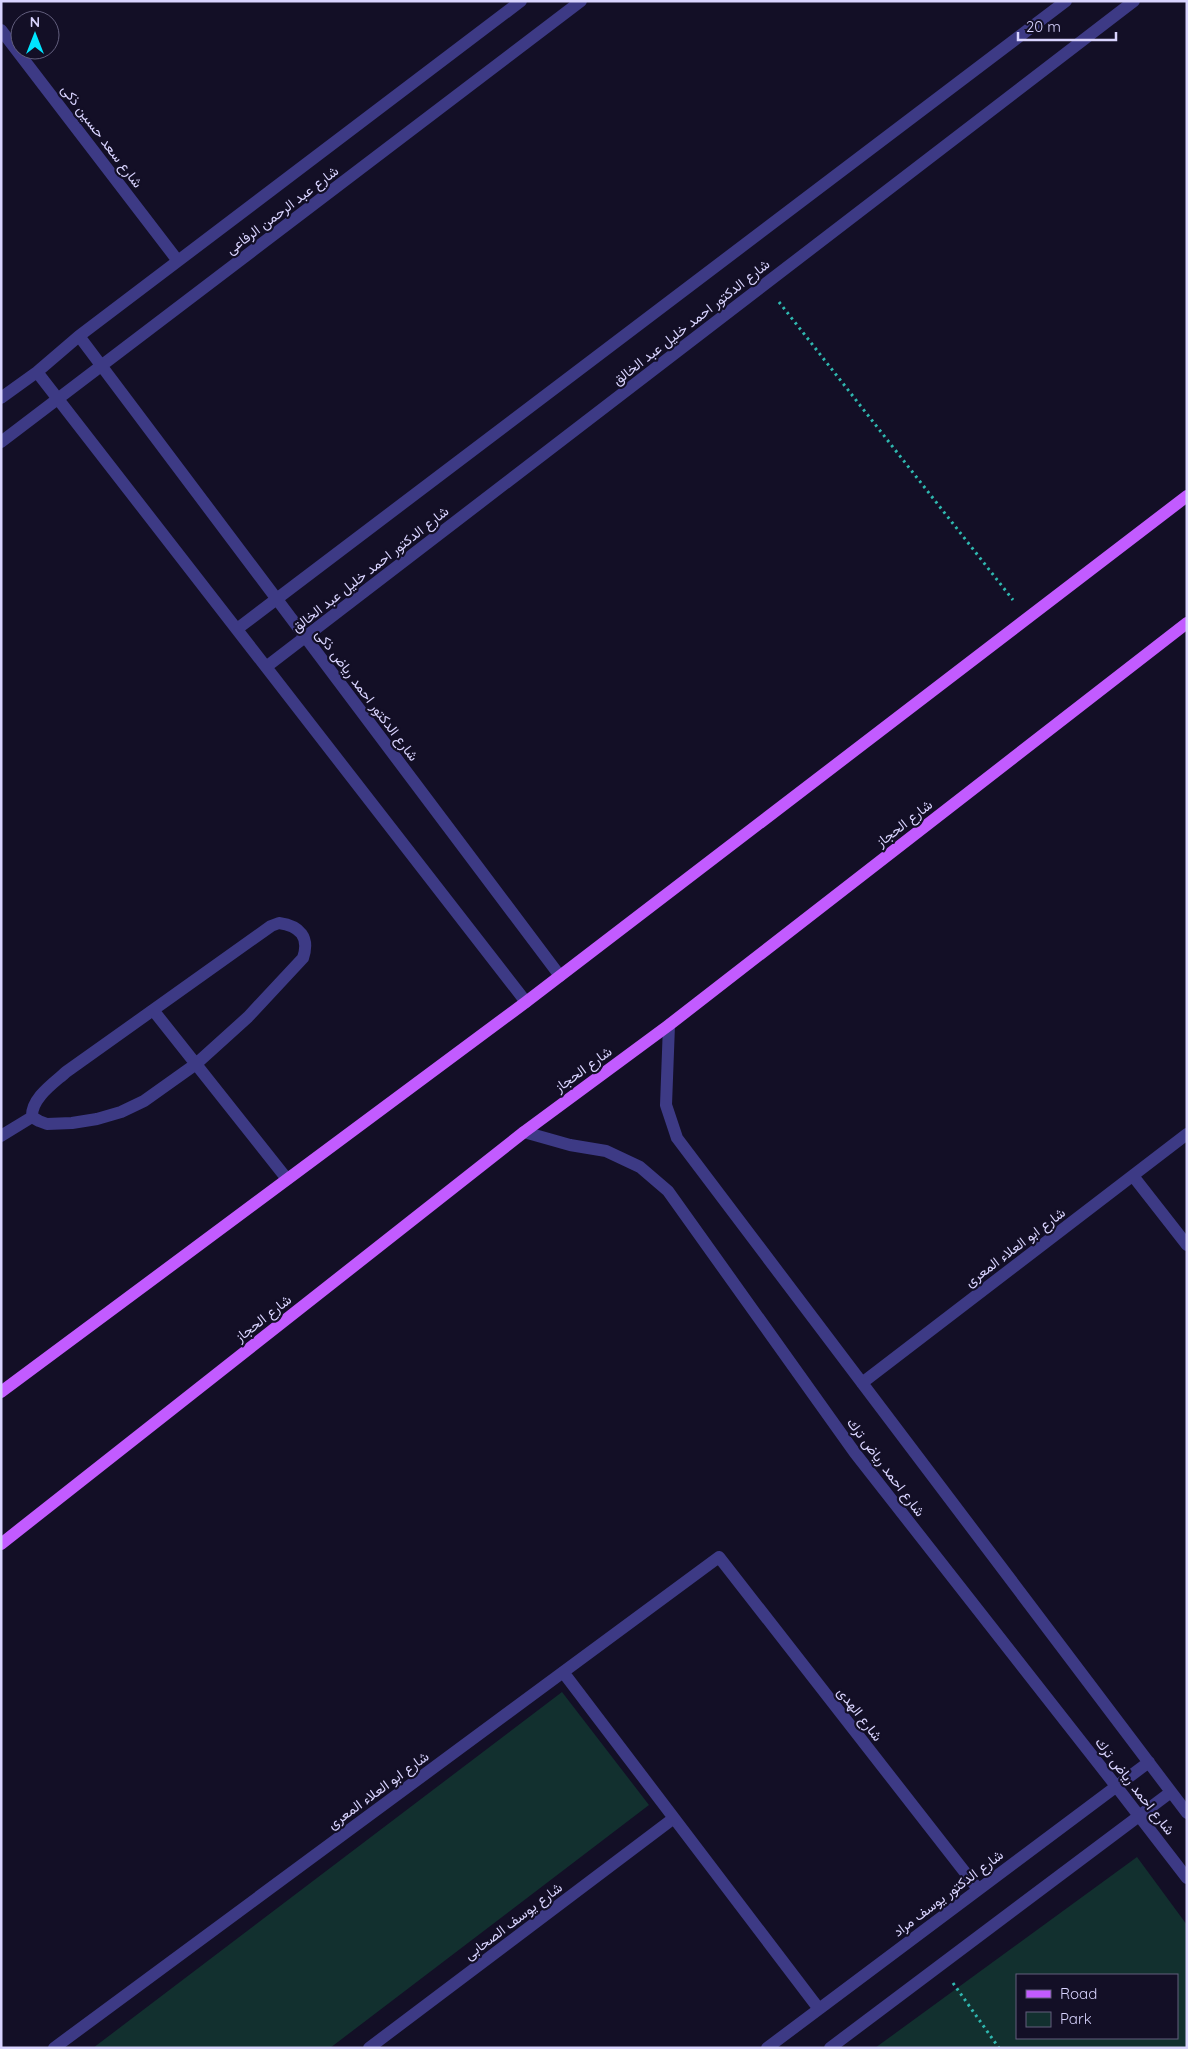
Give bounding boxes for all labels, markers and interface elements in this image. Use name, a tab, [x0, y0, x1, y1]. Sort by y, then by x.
north arrow	[10, 10, 60, 60]
scale bar	[1018, 10, 1116, 42]
text: N	[30, 13, 40, 31]
text: 20 m	[1026, 17, 1061, 36]
street label: شارع سعد حسين ذكى	[56, 81, 147, 192]
street label: شارع عبد الرحمن الرفاعى	[222, 162, 343, 260]
street label: شارع الدكتور احمد خليل عبد الخالق	[609, 255, 774, 391]
street label: شارع الدكتور احمد خليل عبد الخالق	[288, 502, 453, 638]
street label: شارع الدكتور احمد رياض ذكى	[310, 625, 422, 766]
street label: شارع الحجاز	[871, 795, 937, 853]
street label: شارع الحجاز	[550, 1042, 616, 1098]
street label: شارع ابو العلاء المعرى	[961, 1203, 1070, 1292]
street label: شارع الحجاز	[230, 1290, 296, 1348]
street label: شارع احمد رياض ترك	[841, 1414, 929, 1521]
street label: شارع الهدى	[832, 1683, 887, 1746]
street label: شارع احمد رياض ترك	[1090, 1734, 1179, 1840]
street label: شارع ابو العلاء المعرى	[324, 1747, 434, 1835]
street label: شارع الدكتور يوسف مراد	[889, 1846, 1008, 1942]
street label: شارع يوسف الصحابى	[460, 1878, 567, 1965]
legend	[1016, 1974, 1178, 2039]
text: Road	[1060, 1984, 1097, 2003]
text: Park	[1060, 2009, 1092, 2028]

